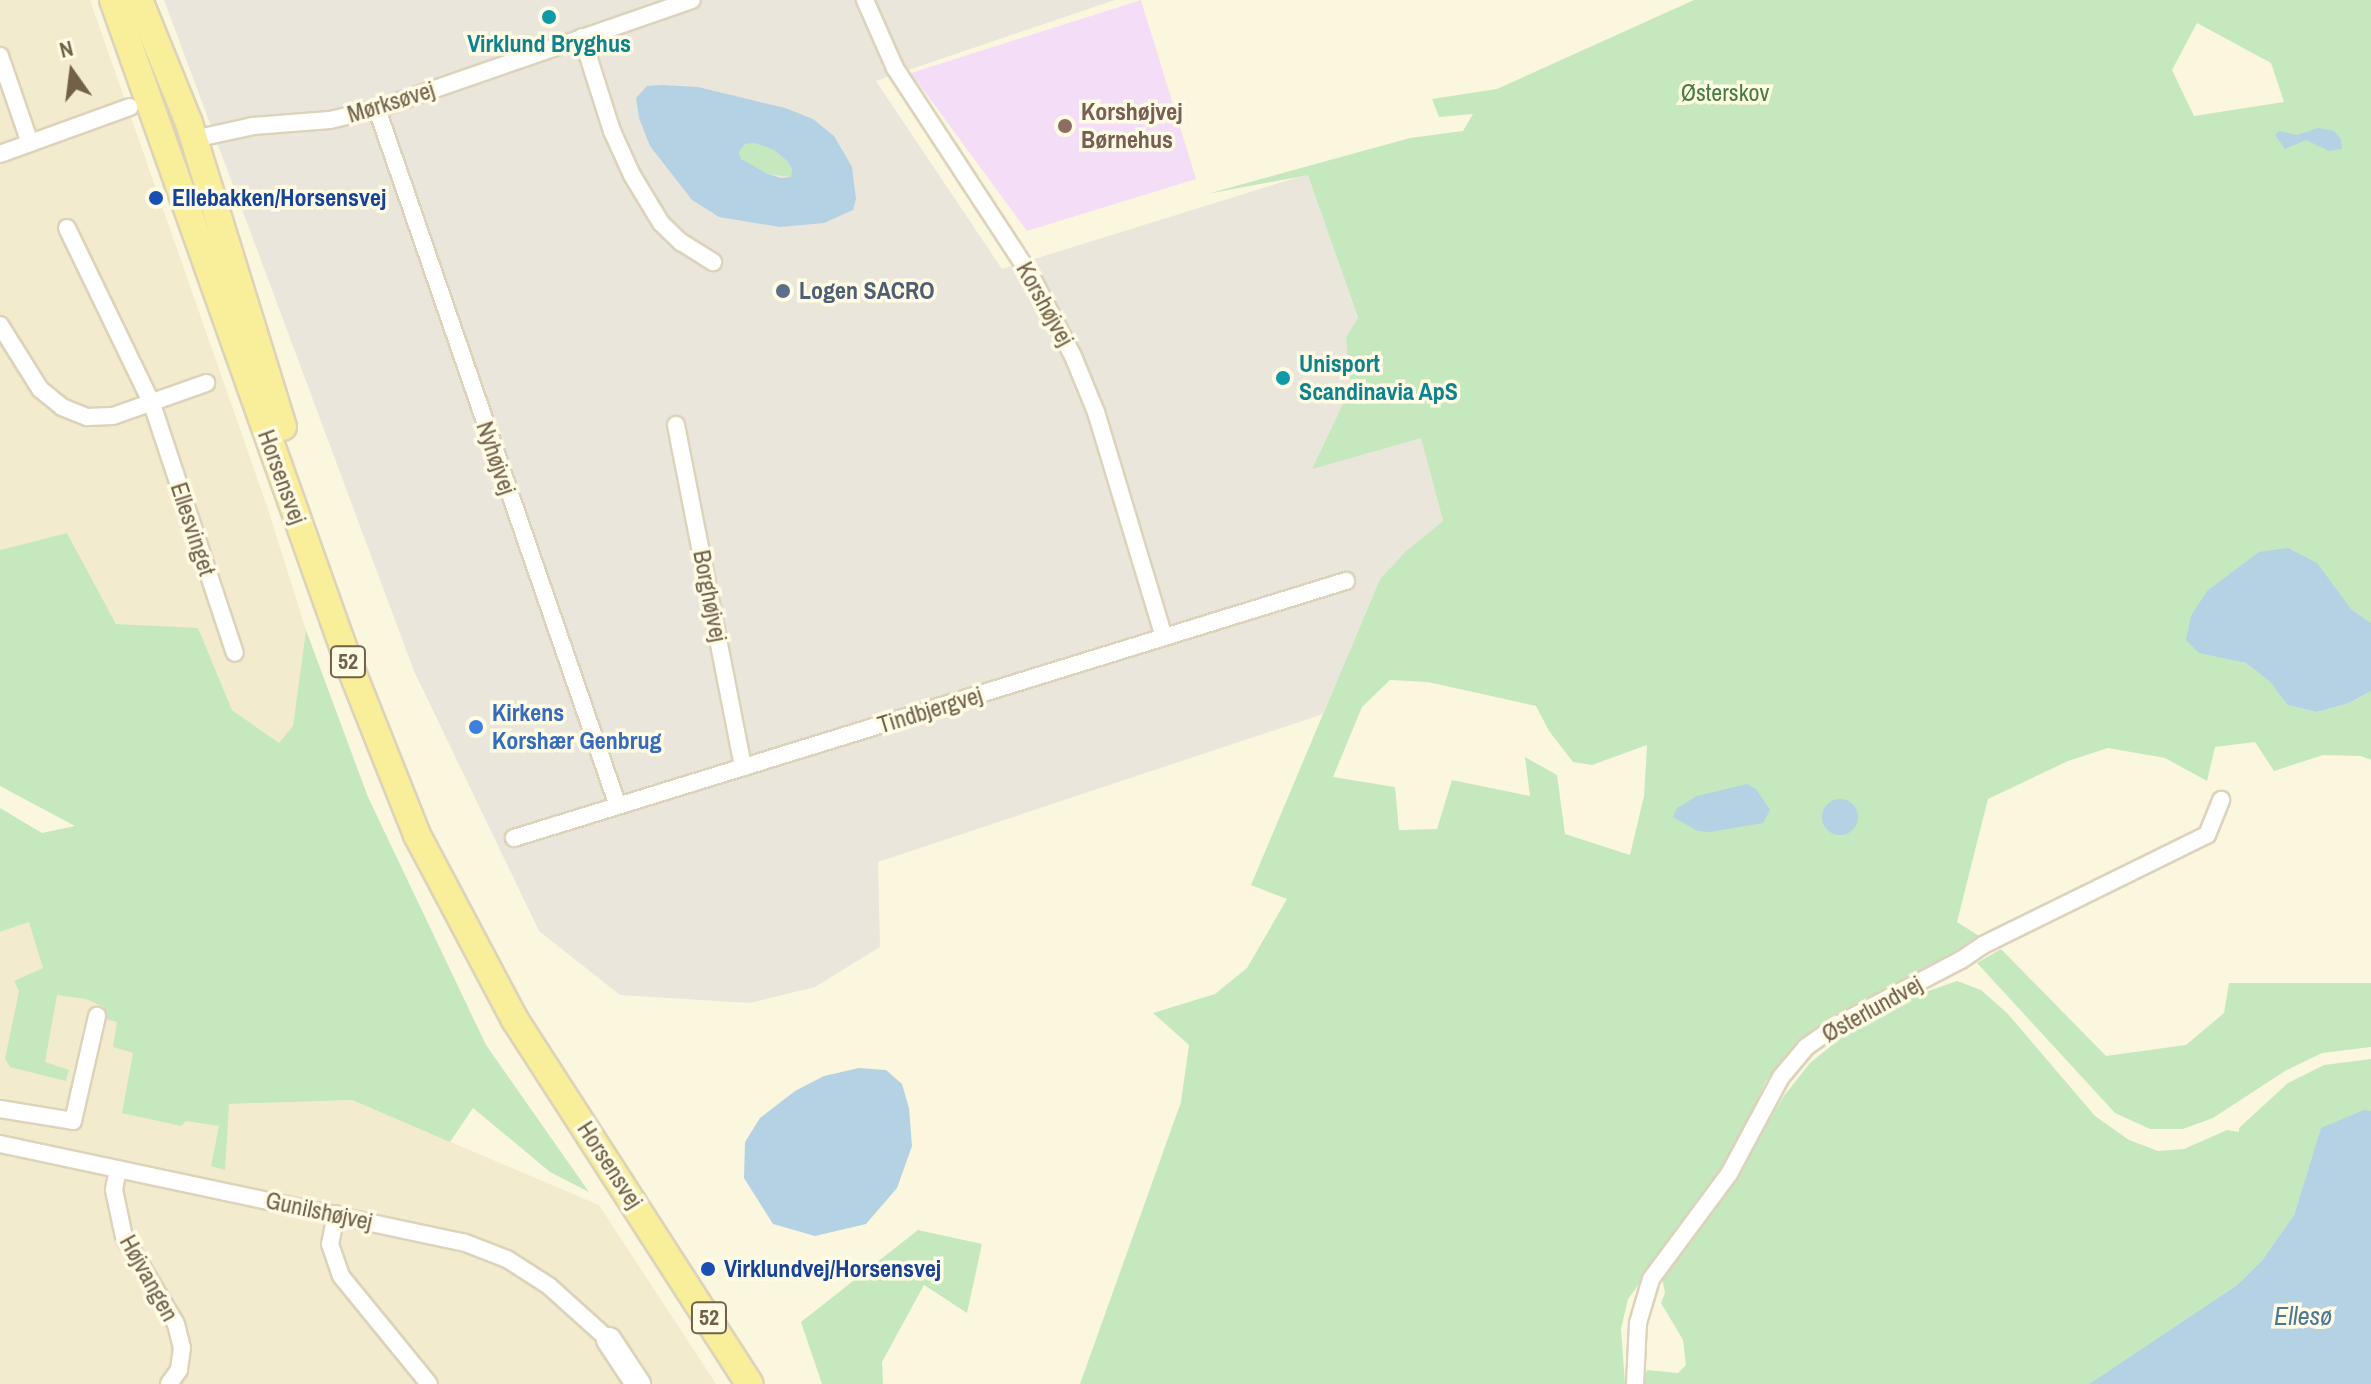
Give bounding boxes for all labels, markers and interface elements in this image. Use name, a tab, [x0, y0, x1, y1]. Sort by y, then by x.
marker: Virklund Bryghus	[540, 8, 558, 26]
place label: Virklund Bryghus	[467, 30, 631, 58]
north arrow	[32, 32, 112, 112]
text: N	[56, 33, 76, 65]
street label: Mørksøvej	[344, 75, 438, 129]
park label: Østerskov	[1681, 79, 1769, 107]
place label: Korshøjvej Børnehus	[1081, 98, 1183, 154]
marker: Korshøjvej Børnehus	[1056, 117, 1074, 135]
place label: Ellebakken/Horsensvej	[172, 184, 386, 212]
marker: Ellebakken/Horsensvej	[147, 189, 165, 207]
street label: Korshøjvej	[1010, 257, 1080, 351]
place label: Logen SACRO	[799, 277, 935, 305]
marker: Logen SACRO	[774, 282, 792, 300]
place label: Unisport Scandinavia ApS	[1299, 350, 1459, 406]
marker: Unisport Scandinavia ApS	[1274, 369, 1292, 387]
street label: Nyhøjvej	[470, 418, 522, 498]
street label: Horsensvej	[252, 426, 312, 528]
street label: Ellesvinget	[164, 479, 222, 579]
street label: Borghøjvej	[687, 548, 733, 644]
road number: 52	[328, 644, 368, 680]
street label: Tindbjergvej	[874, 680, 986, 740]
place label: Kirkens Korshær Genbrug	[492, 699, 661, 755]
marker: Kirkens Korshær Genbrug	[467, 718, 485, 736]
street label: Østerlundvej	[1817, 970, 1927, 1048]
street label: Horsensvej	[571, 1116, 649, 1214]
street label: Gunilshøjvej	[263, 1186, 375, 1236]
street label: Højvangen	[114, 1230, 184, 1326]
place label: Virklundvej/Horsensvej	[724, 1255, 941, 1283]
marker: Virklundvej/Horsensvej	[699, 1260, 717, 1278]
road number: 52	[689, 1300, 729, 1336]
water label: Ellesø	[2274, 1300, 2332, 1332]

